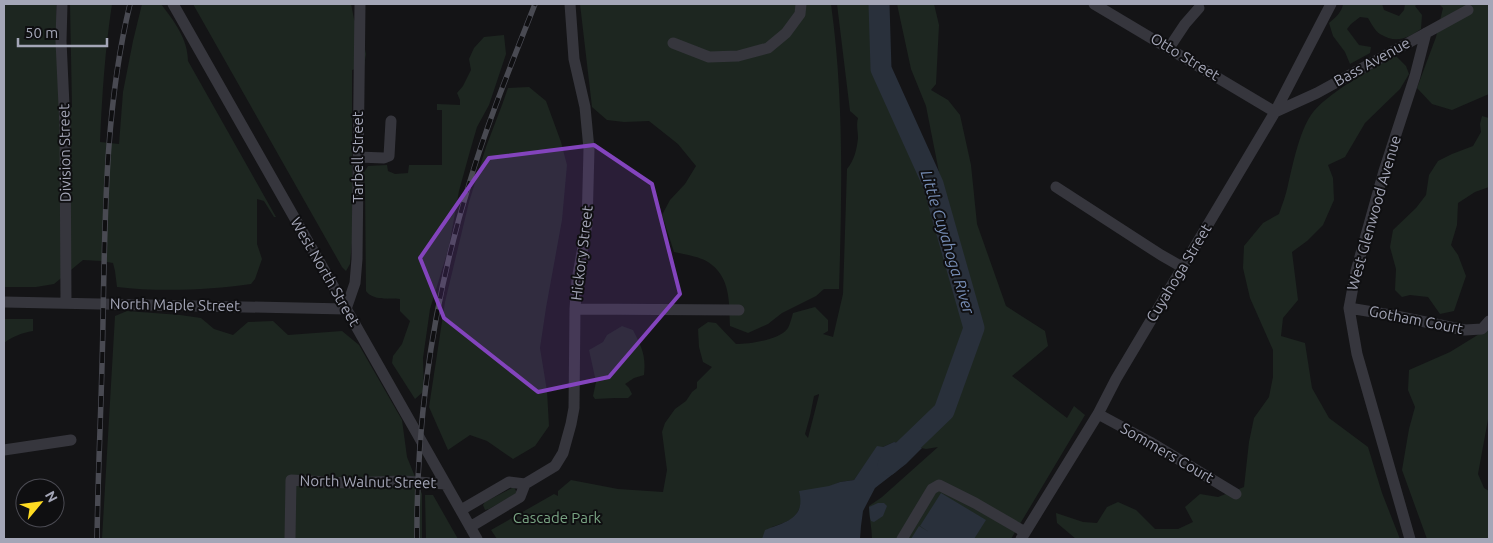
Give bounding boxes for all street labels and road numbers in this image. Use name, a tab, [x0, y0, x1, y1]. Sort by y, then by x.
street label: Otto Street	[1148, 29, 1223, 84]
street label: Bass Avenue	[1331, 34, 1413, 89]
street label: Division Street	[55, 104, 74, 202]
street label: Tarbell Street	[349, 111, 366, 203]
street label: West Glenwood Avenue	[1343, 133, 1404, 292]
street label: Hickory Street	[567, 204, 596, 301]
street label: West North Street	[287, 214, 364, 329]
street label: Cuyahoga Street	[1143, 220, 1215, 325]
street label: North Maple Street	[110, 295, 240, 314]
street label: Gotham Court	[1368, 302, 1465, 337]
street label: Sommers Court	[1118, 419, 1217, 486]
street label: North Walnut Street	[300, 472, 437, 491]

